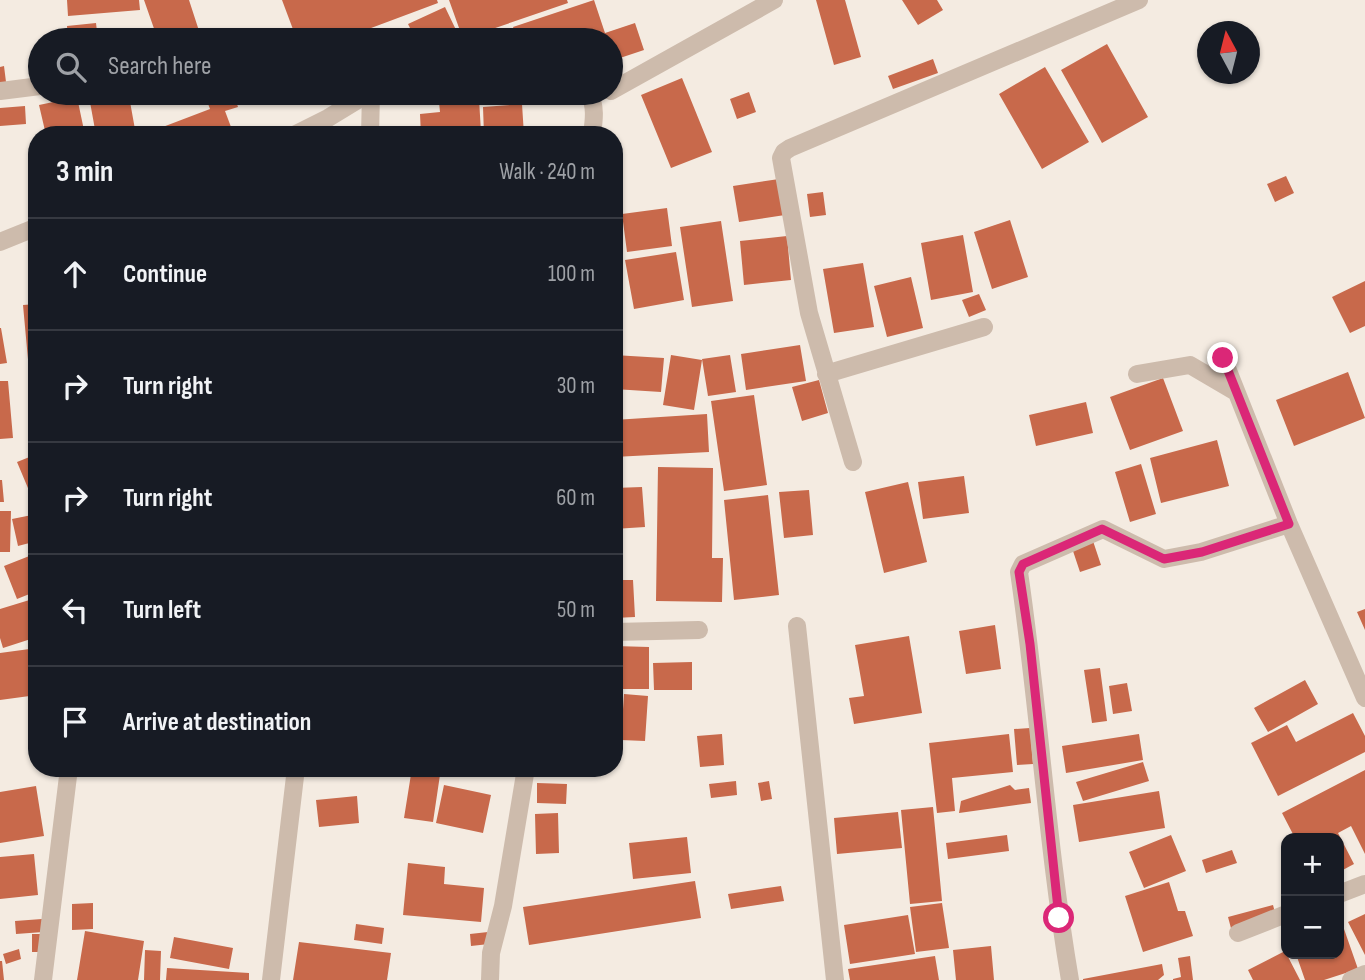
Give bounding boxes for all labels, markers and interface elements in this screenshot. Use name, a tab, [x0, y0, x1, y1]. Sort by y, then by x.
north arrow	[1197, 21, 1260, 84]
search box	[28, 28, 623, 105]
icon: search	[52, 48, 90, 86]
text: Search here	[108, 51, 211, 82]
text: 3 min	[56, 154, 113, 190]
text: Walk · 240 m	[499, 158, 595, 186]
icon: ahead	[56, 255, 94, 293]
text: Continue	[123, 259, 207, 290]
text: 100 m	[548, 260, 595, 288]
route end	[1207, 342, 1238, 373]
icon: right	[56, 367, 94, 405]
text: Turn right	[123, 371, 212, 402]
text: 30 m	[557, 372, 595, 400]
icon: right	[56, 479, 94, 517]
text: Turn right	[123, 483, 212, 514]
text: 60 m	[556, 484, 595, 512]
icon: left	[56, 591, 94, 629]
text: Turn left	[123, 595, 201, 626]
text: 50 m	[557, 596, 595, 624]
icon: arrive	[56, 703, 94, 741]
text: Arrive at destination	[123, 707, 311, 738]
map controls	[1281, 833, 1344, 959]
button: +	[1281, 833, 1344, 896]
button: −	[1281, 896, 1344, 959]
route start	[1043, 902, 1074, 933]

